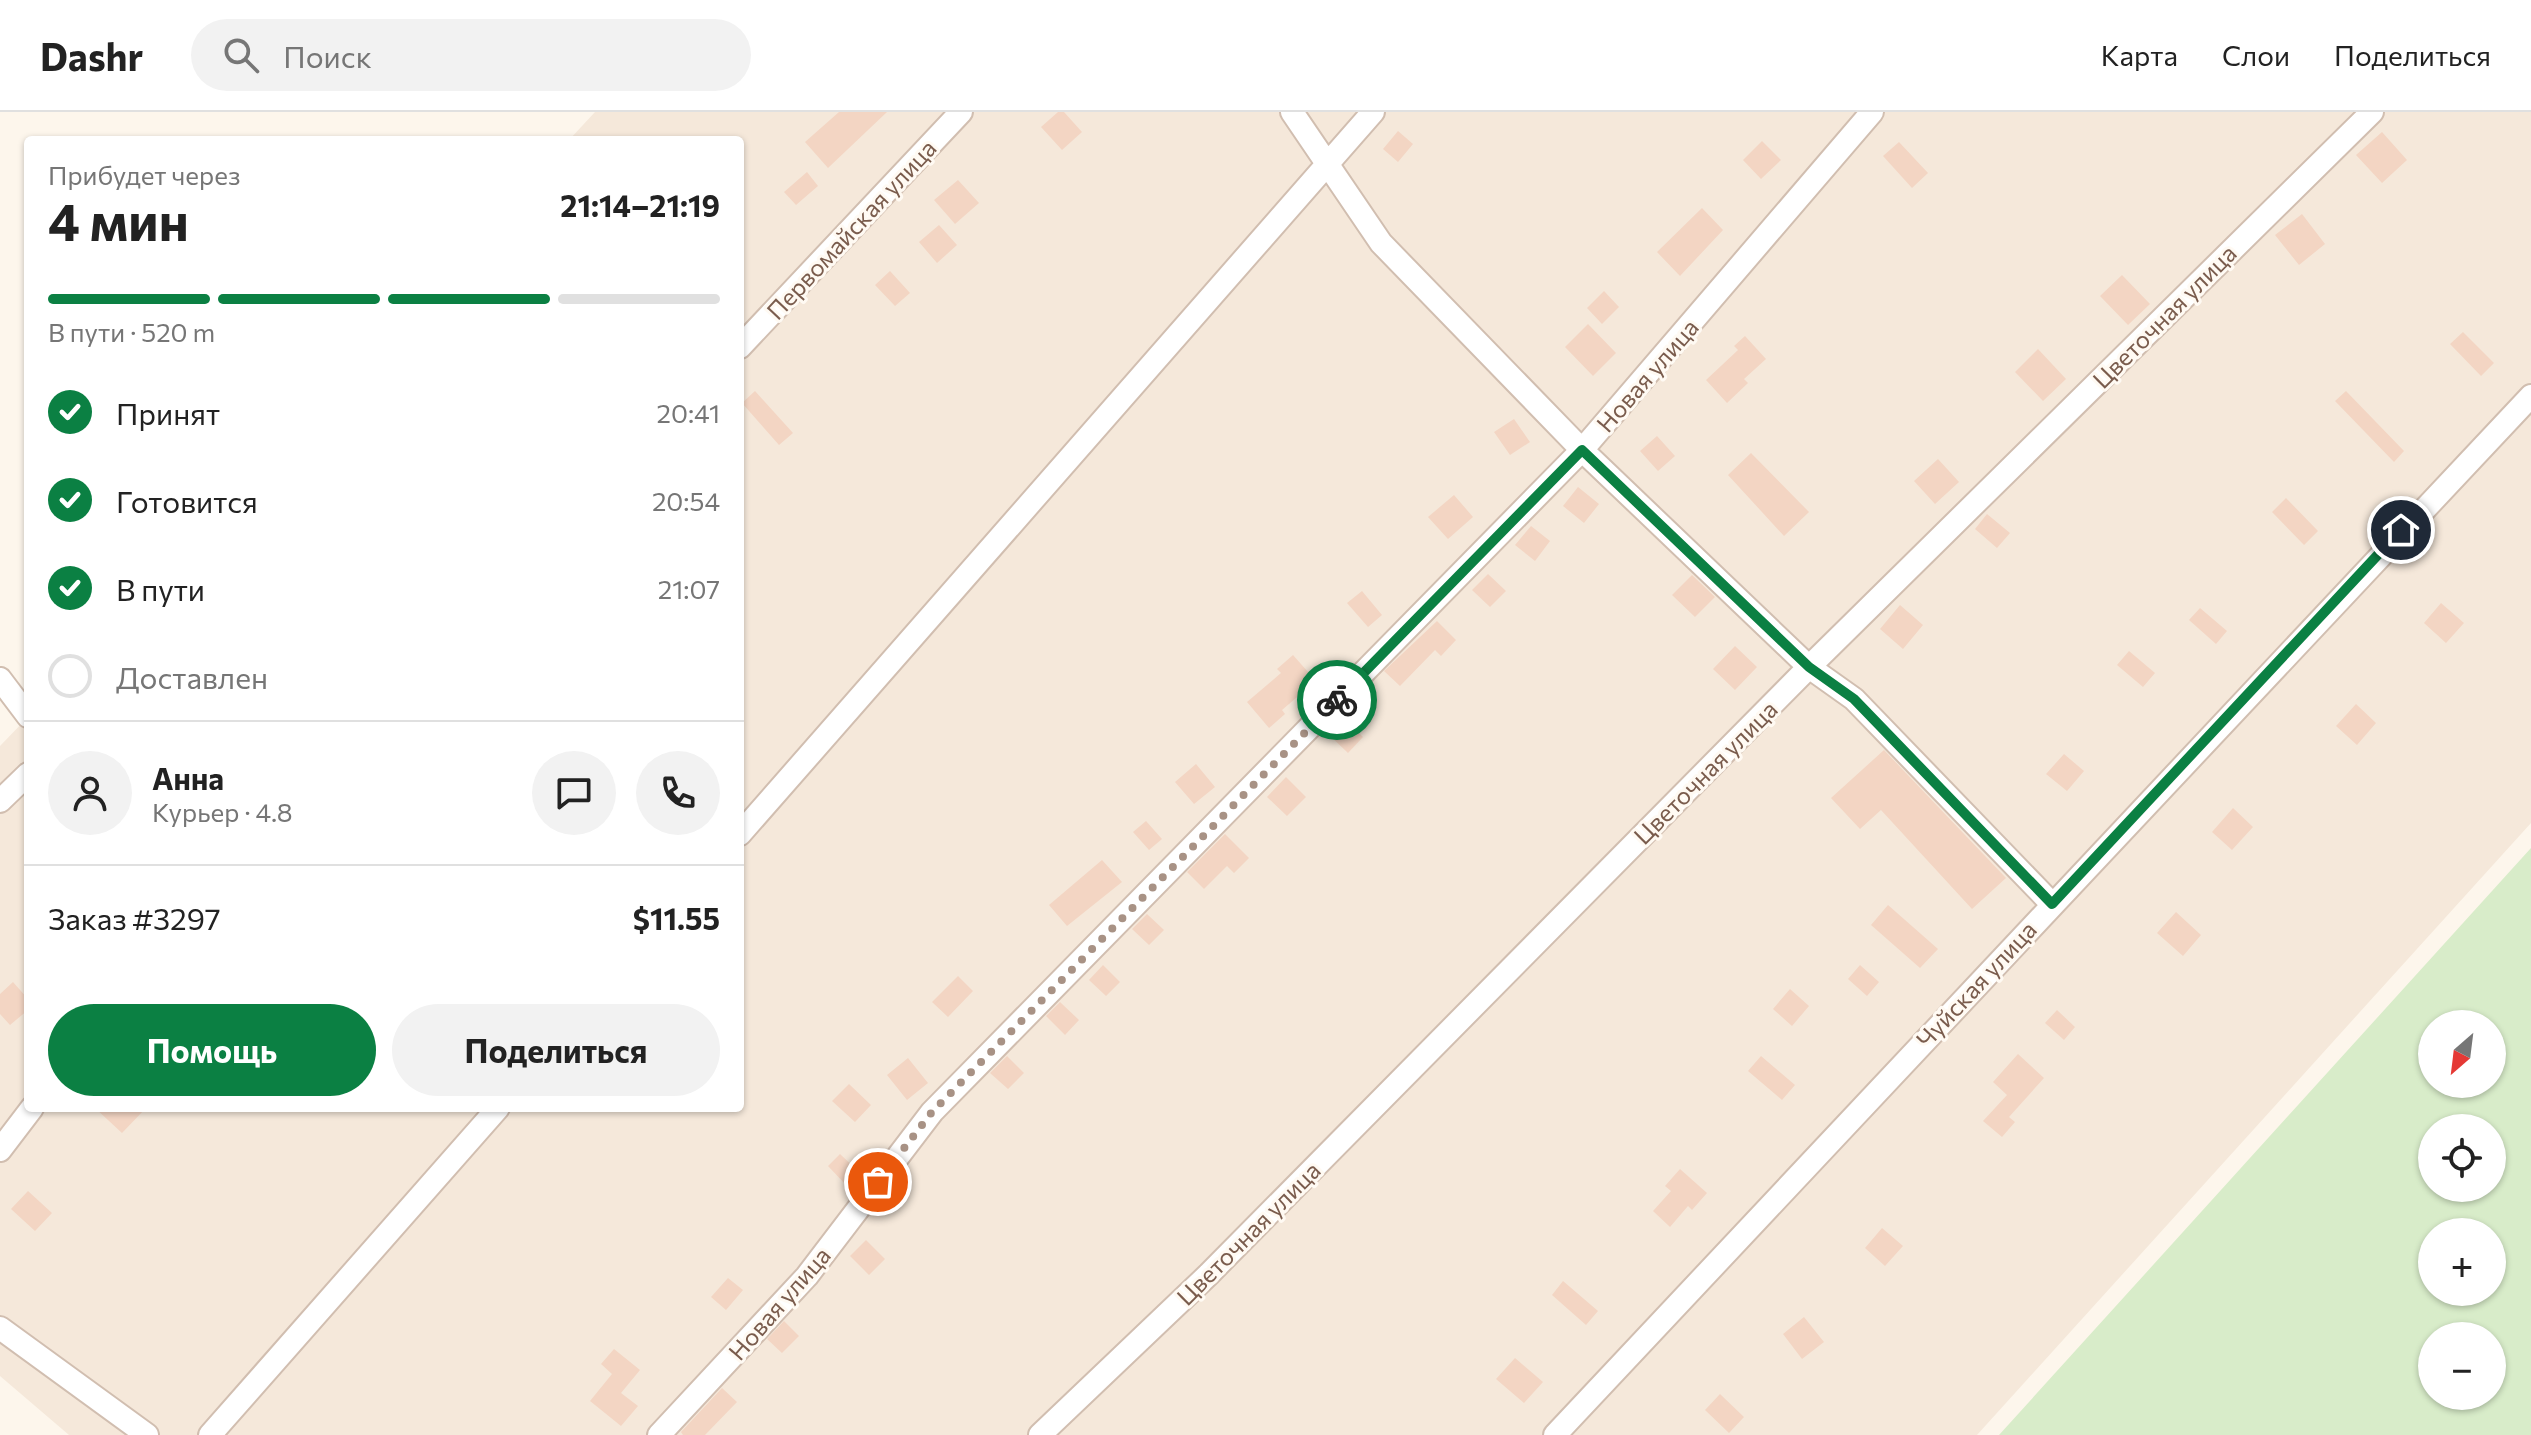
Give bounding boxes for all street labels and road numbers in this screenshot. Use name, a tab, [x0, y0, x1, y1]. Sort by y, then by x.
street label: Первомайская улица	[760, 133, 942, 325]
street label: Цветочная улица	[2086, 238, 2242, 394]
street label: Новая улица	[1590, 313, 1704, 437]
street label: Цветочная улица	[1627, 694, 1783, 850]
street label: Чуйская улица	[1910, 915, 2042, 1053]
street label: Цветочная улица	[1170, 1155, 1326, 1311]
street label: Новая улица	[722, 1241, 836, 1365]

